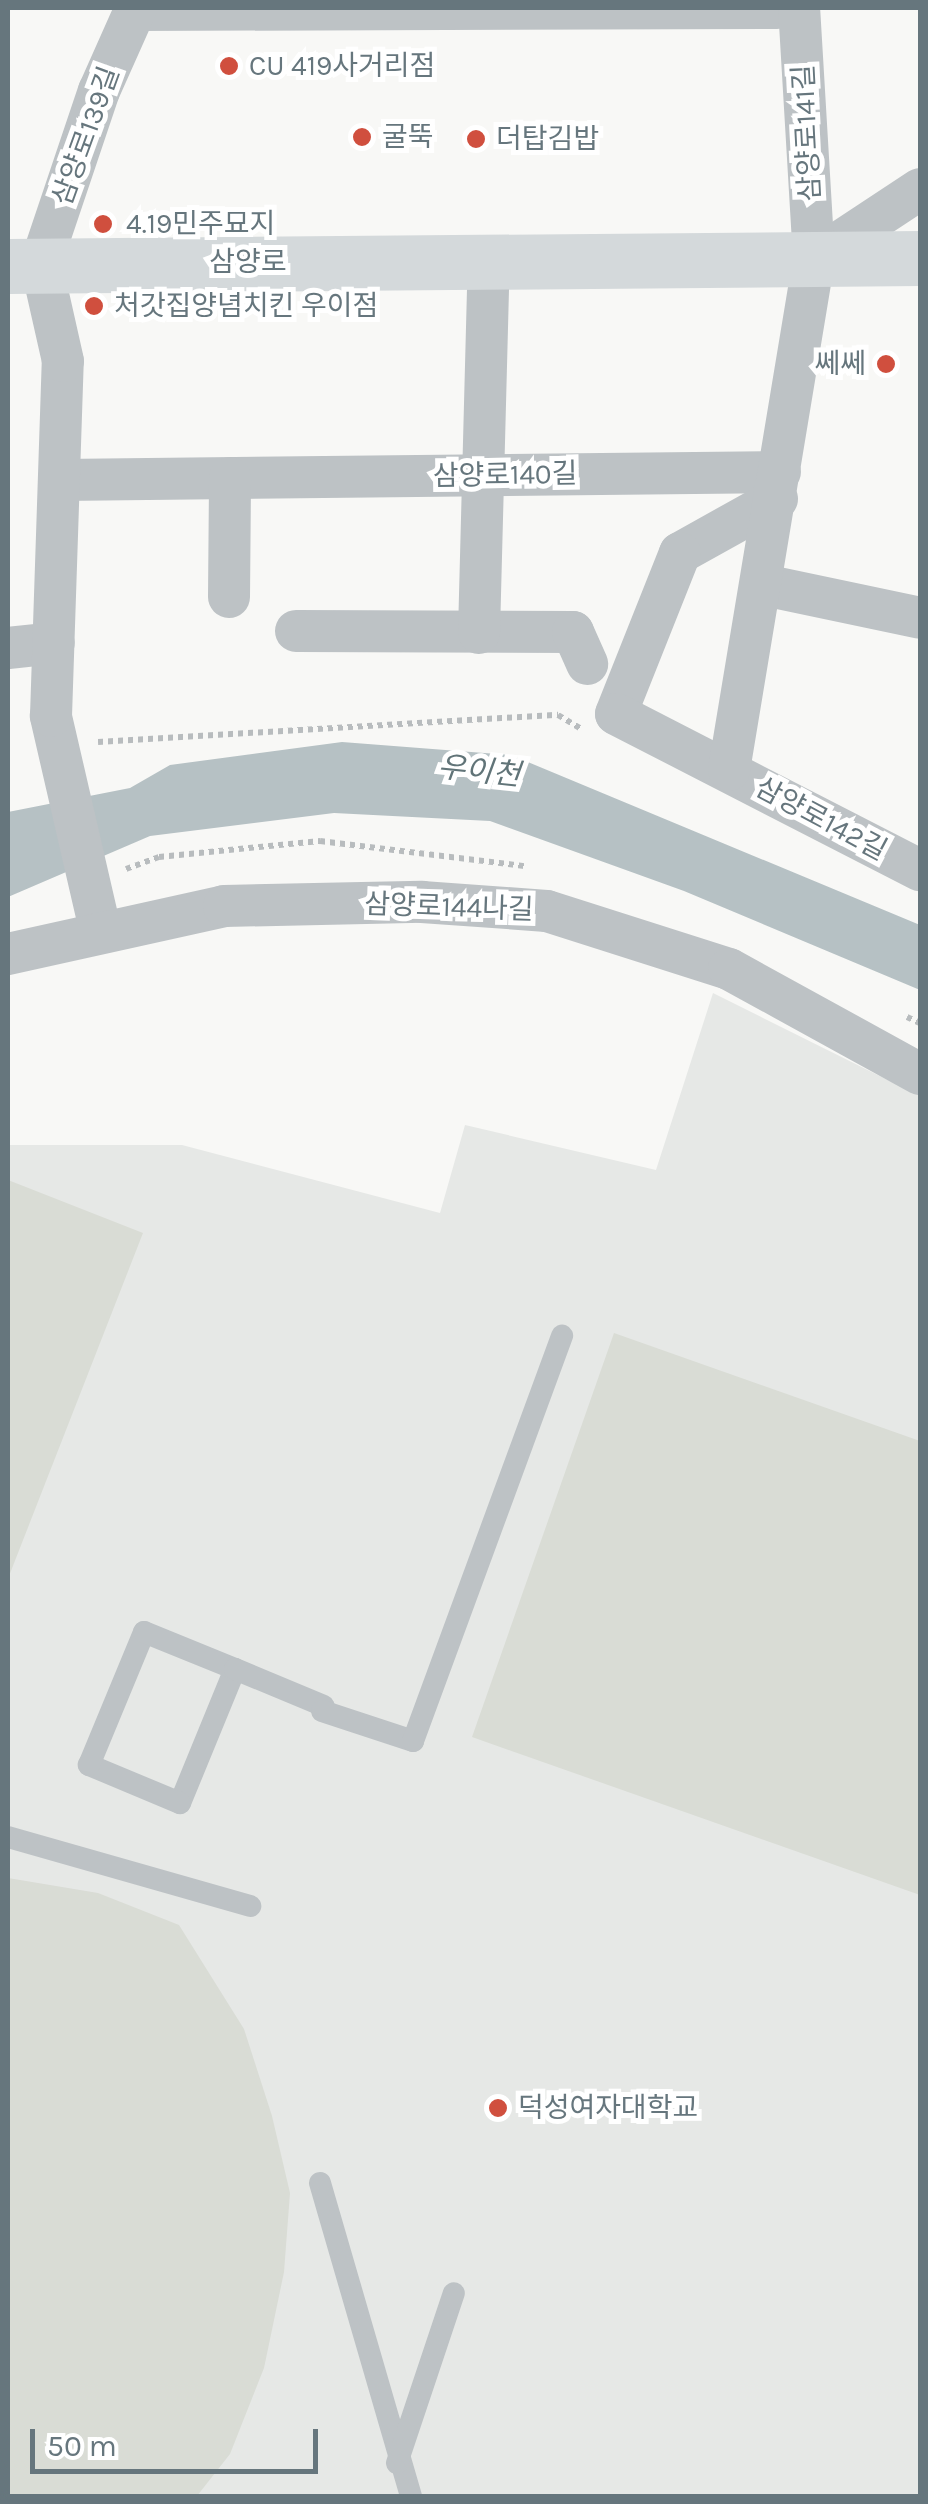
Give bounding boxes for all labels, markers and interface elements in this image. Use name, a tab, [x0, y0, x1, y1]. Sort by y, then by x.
place label: CU 419사거리점	[249, 49, 435, 83]
marker: CU 419사거리점	[218, 55, 240, 77]
street label: 삼양로139길	[45, 62, 127, 210]
street label: 삼양로141길	[787, 64, 827, 202]
place label: 굴뚝	[382, 120, 434, 154]
place label: 더탑김밥	[496, 122, 599, 156]
marker: 굴뚝	[351, 126, 373, 148]
marker: 더탑김밥	[465, 128, 487, 150]
place label: 4.19민주묘지	[126, 207, 275, 241]
marker: 4.19민주묘지	[90, 211, 116, 237]
street label: 삼양로	[209, 245, 287, 279]
place label: 처갓집양념치킨 우이점	[114, 289, 378, 323]
marker: 처갓집양념치킨 우이점	[83, 295, 105, 317]
place label: 쎄쎄	[814, 347, 866, 381]
marker: 쎄쎄	[875, 353, 897, 375]
street label: 삼양로140길	[432, 457, 578, 493]
water label: 우이천	[436, 749, 522, 793]
street label: 삼양로142길	[749, 770, 893, 868]
street label: 삼양로144나길	[364, 887, 534, 927]
place label: 덕성여자대학교	[518, 2091, 698, 2125]
marker: 덕성여자대학교	[487, 2097, 509, 2119]
scale bar	[35, 2409, 322, 2471]
text: 50 m	[47, 2428, 117, 2464]

